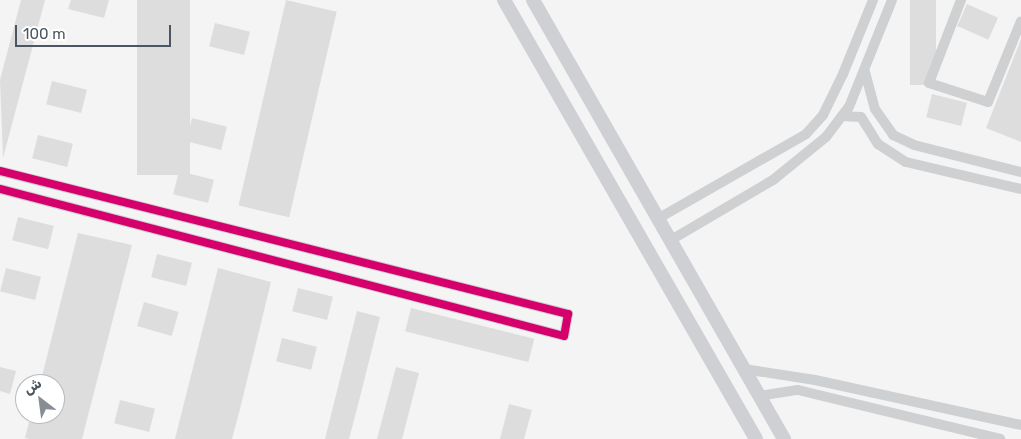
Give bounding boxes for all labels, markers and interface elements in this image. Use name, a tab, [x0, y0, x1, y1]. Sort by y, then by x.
scale bar	[18, 15, 174, 47]
text: 100 m	[23, 25, 65, 43]
north arrow	[15, 374, 65, 424]
text: ش	[21, 375, 45, 398]

